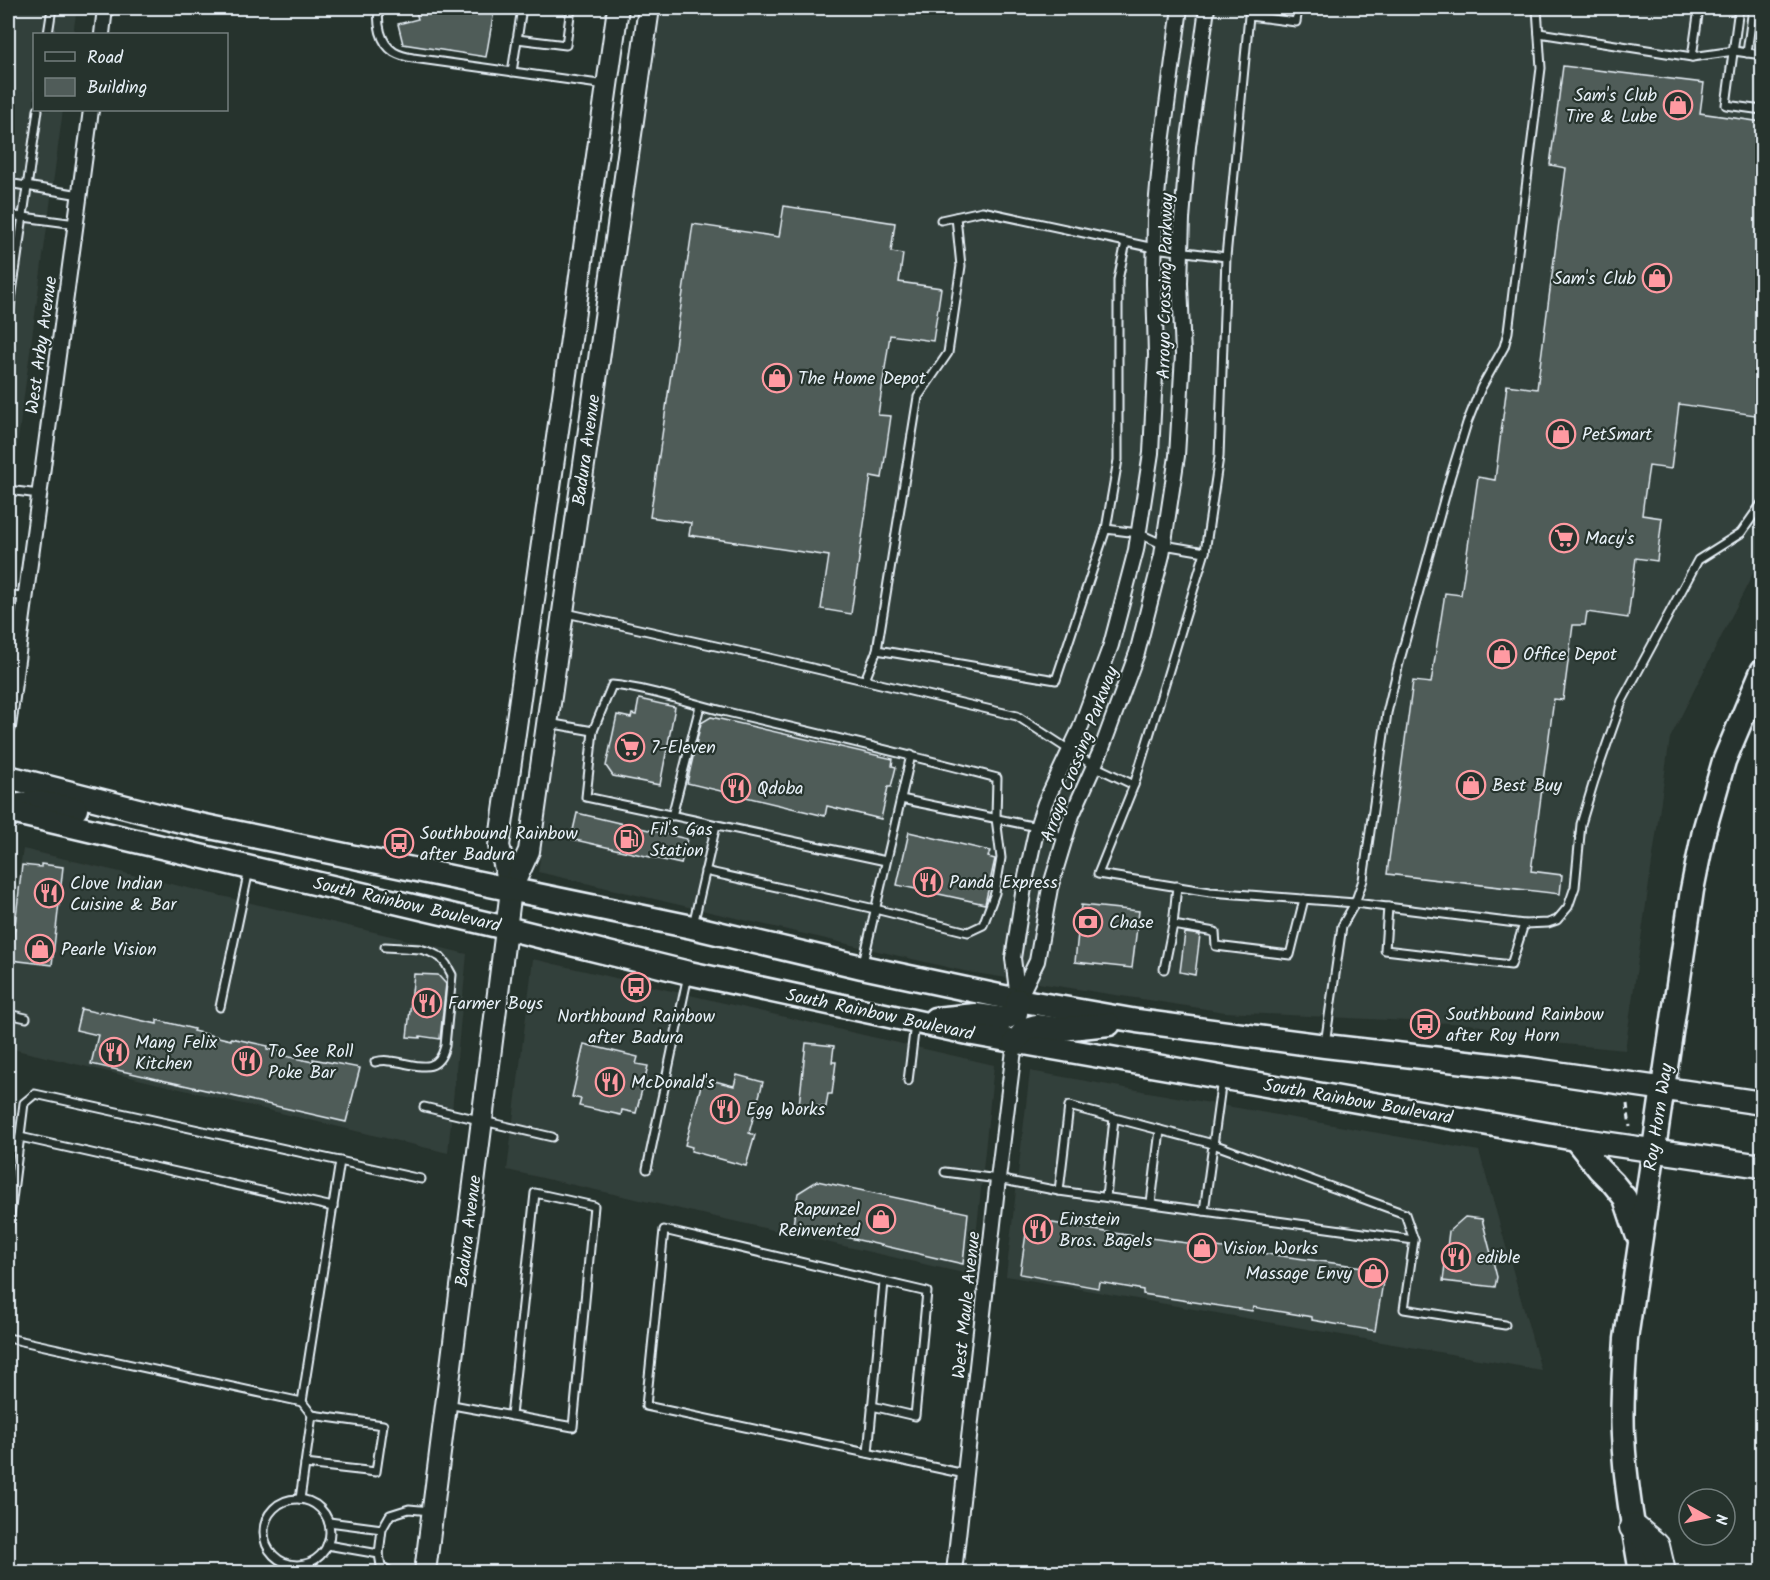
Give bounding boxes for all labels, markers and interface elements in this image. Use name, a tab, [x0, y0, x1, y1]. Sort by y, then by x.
legend	[33, 33, 228, 111]
text: Road	[87, 44, 124, 73]
text: Building	[87, 74, 147, 103]
place label: Sam's Club Tire & Lube	[1566, 82, 1658, 132]
shop icon: Sam's Club Tire & Lube	[1662, 89, 1694, 121]
street label: Arroyo Crossing Parkway	[1150, 192, 1183, 379]
shop icon: Sam's Club	[1641, 262, 1673, 294]
place label: Sam's Club	[1553, 265, 1637, 294]
street label: West Arby Avenue	[18, 274, 67, 416]
shop icon: The Home Depot	[761, 362, 793, 394]
place label: The Home Depot	[798, 365, 927, 394]
street label: Badura Avenue	[565, 393, 610, 508]
shop icon: PetSmart	[1545, 418, 1577, 450]
place label: PetSmart	[1582, 421, 1653, 450]
supermarket icon: Macy's	[1548, 522, 1580, 554]
place label: Macy's	[1585, 525, 1635, 554]
shop icon: Office Depot	[1486, 638, 1518, 670]
place label: Office Depot	[1523, 641, 1618, 670]
street label: Arroyo Crossing Parkway	[1033, 662, 1128, 847]
supermarket icon: 7-Eleven	[614, 731, 646, 763]
place label: 7-Eleven	[651, 734, 716, 763]
shop icon: Best Buy	[1455, 769, 1487, 801]
restaurant icon: Qdoba	[720, 772, 752, 804]
place label: Best Buy	[1492, 772, 1563, 801]
place label: Qdoba	[757, 775, 804, 804]
place label: Fil's Gas Station	[650, 816, 713, 866]
place label: Southbound Rainbow after Badura	[420, 820, 578, 870]
fuel station icon: Fil's Gas Station	[613, 823, 645, 855]
bus stop icon: Southbound Rainbow after Badura	[383, 827, 415, 859]
restaurant icon: Panda Express	[912, 866, 944, 898]
place label: Panda Express	[949, 869, 1058, 898]
place label: Clove Indian Cuisine & Bar	[70, 870, 177, 920]
street label: South Rainbow Boulevard	[310, 870, 504, 941]
restaurant icon: Clove Indian Cuisine & Bar	[33, 877, 65, 909]
bank icon: Chase	[1072, 906, 1104, 938]
place label: Chase	[1109, 909, 1154, 938]
shop icon: Pearle Vision	[24, 933, 56, 965]
place label: Pearle Vision	[61, 936, 157, 965]
bus stop icon: Northbound Rainbow after Badura	[620, 971, 652, 1003]
street label: South Rainbow Boulevard	[783, 981, 977, 1050]
restaurant icon: Farmer Boys	[411, 987, 443, 1019]
place label: Farmer Boys	[448, 990, 543, 1019]
place label: Southbound Rainbow after Roy Horn	[1446, 1001, 1604, 1051]
place label: Northbound Rainbow after Badura	[557, 1003, 716, 1053]
bus stop icon: Southbound Rainbow after Roy Horn	[1409, 1008, 1441, 1040]
place label: Mang Felix Kitchen	[135, 1029, 217, 1079]
restaurant icon: Mang Felix Kitchen	[98, 1036, 130, 1068]
place label: To See Roll Poke Bar	[268, 1038, 354, 1088]
restaurant icon: To See Roll Poke Bar	[231, 1045, 263, 1077]
street label: Roy Horn Way	[1637, 1061, 1682, 1173]
restaurant icon: McDonald's	[594, 1066, 626, 1098]
place label: McDonald's	[631, 1069, 715, 1098]
street label: South Rainbow Boulevard	[1261, 1072, 1456, 1134]
restaurant icon: Egg Works	[709, 1093, 741, 1125]
place label: Egg Works	[746, 1096, 825, 1125]
street label: Badura Avenue	[448, 1174, 491, 1289]
place label: Rapunzel Reinvented	[778, 1196, 861, 1246]
shop icon: Rapunzel Reinvented	[865, 1203, 897, 1235]
place label: Einstein Bros. Bagels	[1059, 1206, 1153, 1256]
restaurant icon: Einstein Bros. Bagels	[1022, 1213, 1054, 1245]
street label: West Maule Avenue	[945, 1230, 990, 1380]
shop icon: Vision Works	[1186, 1232, 1218, 1264]
place label: Vision Works	[1223, 1235, 1318, 1264]
restaurant icon: edible	[1440, 1241, 1472, 1273]
place label: edible	[1477, 1244, 1520, 1273]
shop icon: Massage Envy	[1357, 1257, 1389, 1289]
place label: Massage Envy	[1246, 1260, 1353, 1289]
north arrow	[1677, 1487, 1737, 1547]
text: N	[1707, 1512, 1733, 1526]

